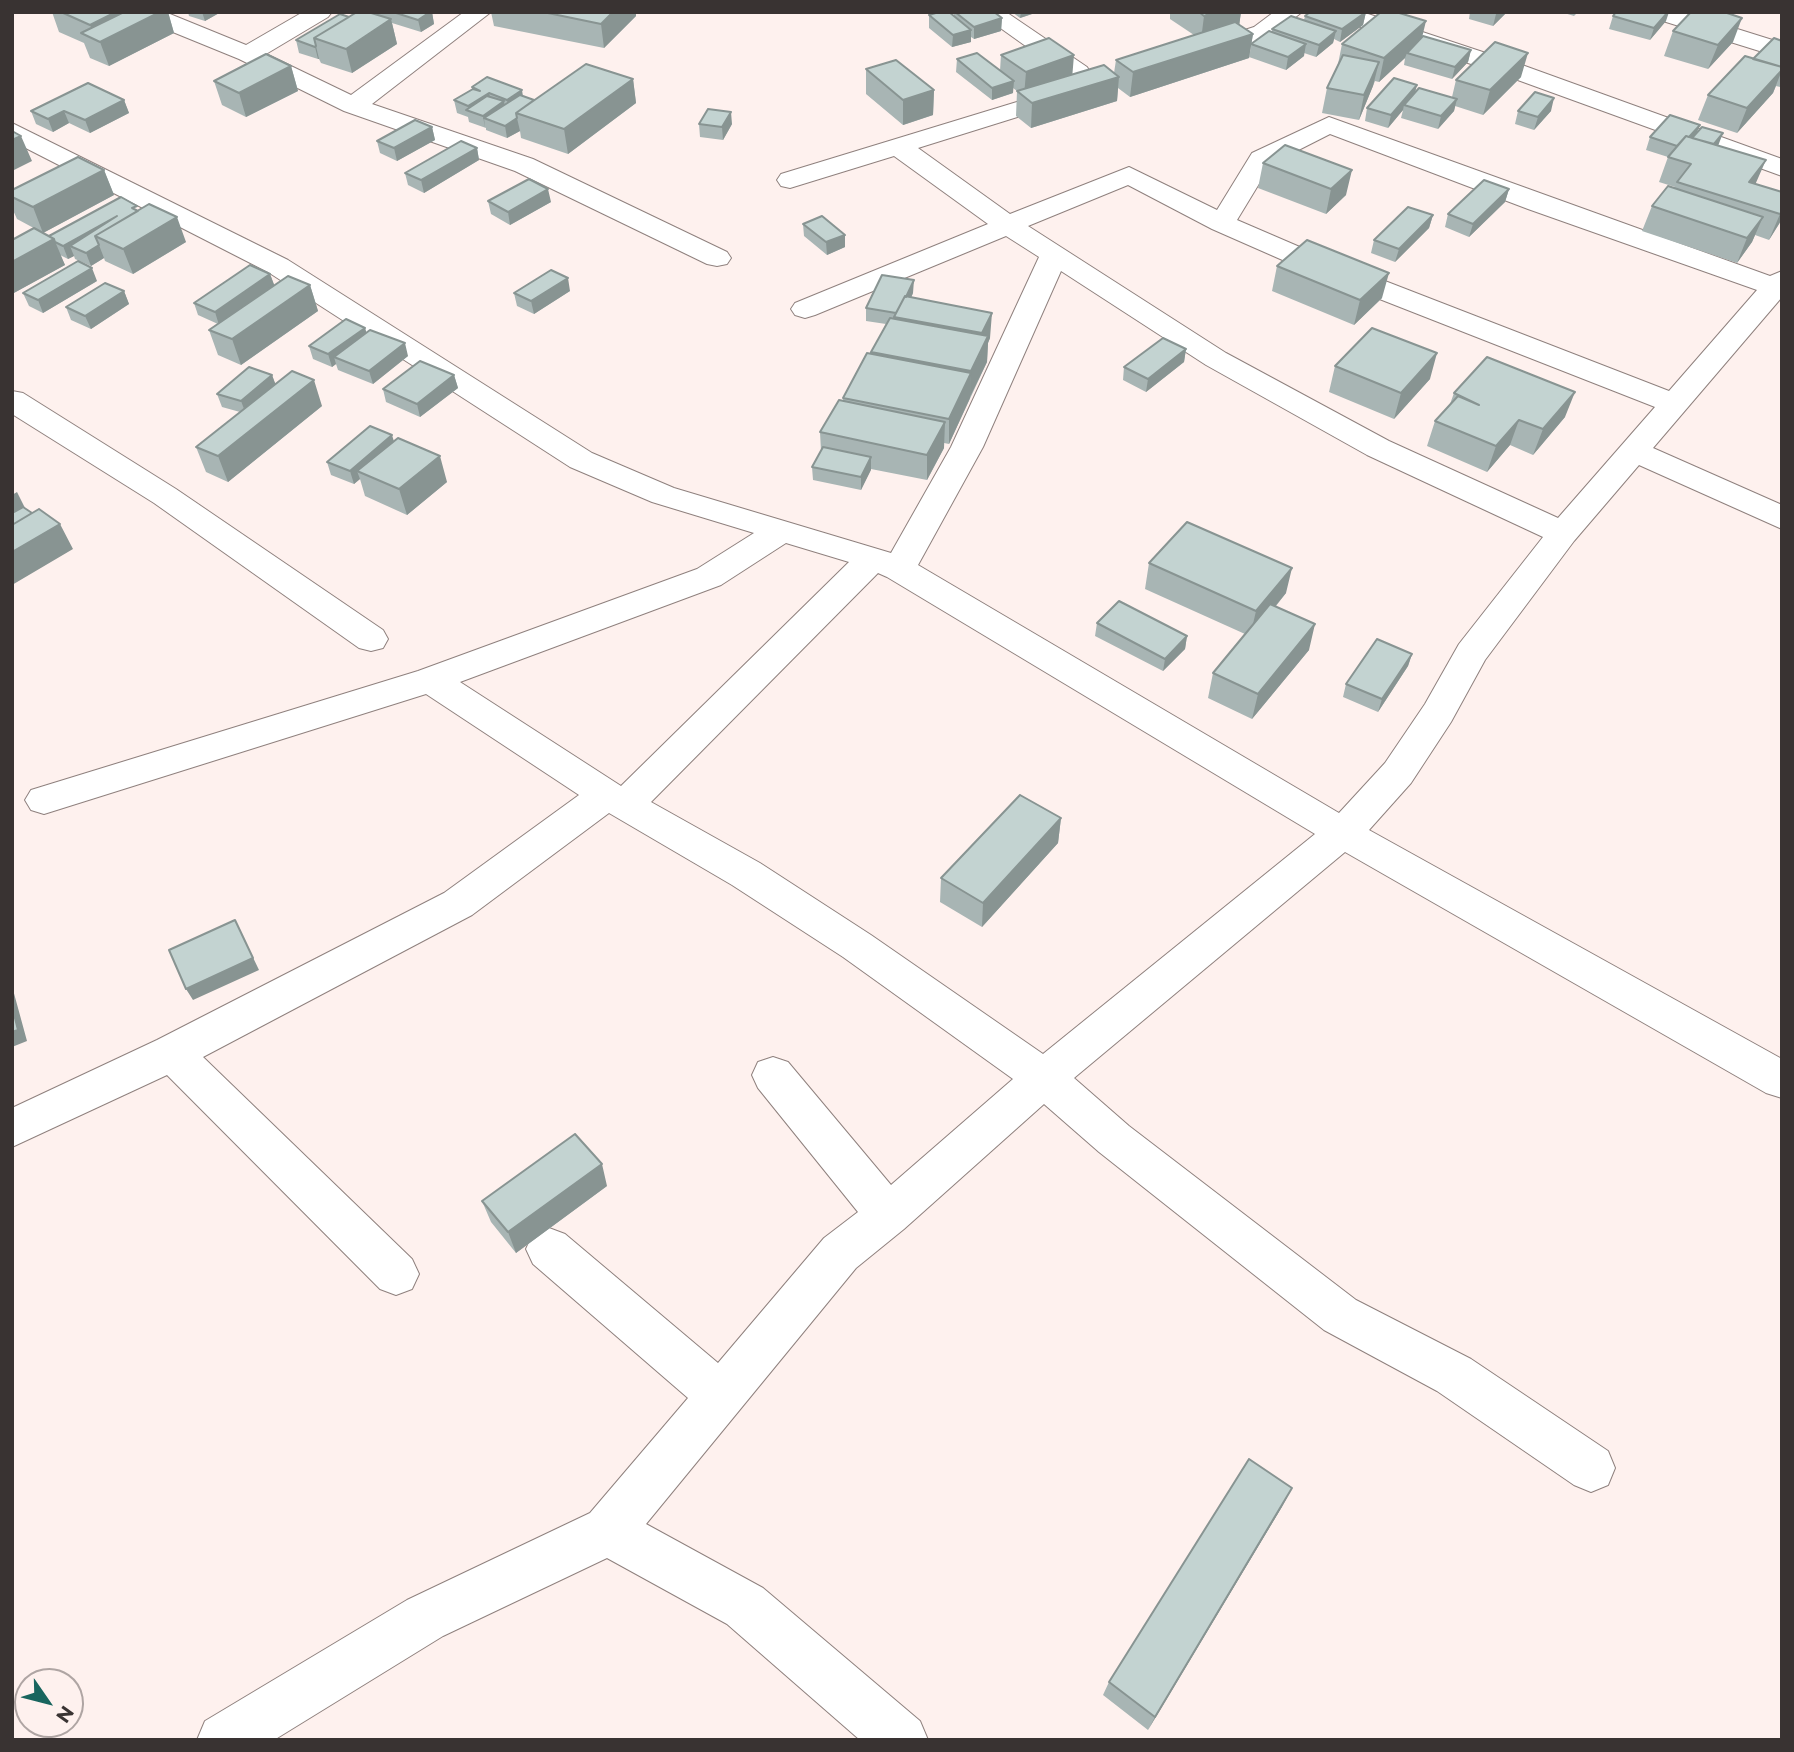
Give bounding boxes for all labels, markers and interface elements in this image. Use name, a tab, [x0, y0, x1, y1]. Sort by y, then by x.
north arrow	[14, 1668, 84, 1738]
text: N	[51, 1701, 79, 1727]

